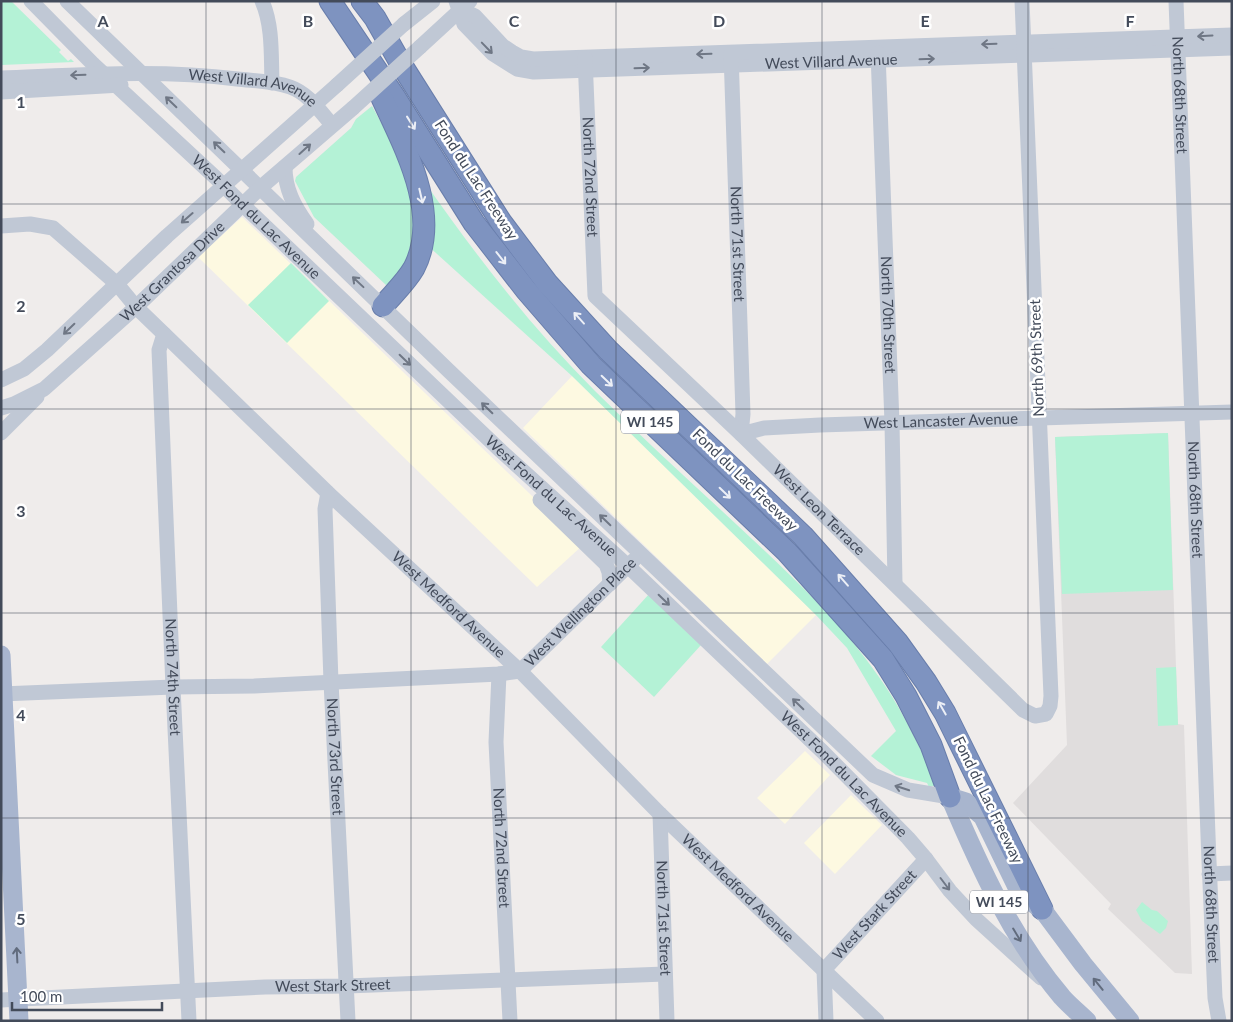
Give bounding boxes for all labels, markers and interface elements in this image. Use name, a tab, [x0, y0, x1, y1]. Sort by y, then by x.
text: A	[96, 11, 109, 30]
text: B	[303, 11, 313, 30]
text: C	[509, 11, 520, 30]
text: D	[713, 11, 725, 30]
text: E	[920, 11, 930, 30]
text: F	[1125, 11, 1135, 30]
one-way arrow	[1197, 32, 1213, 41]
street label: North 68th Street	[1169, 36, 1192, 154]
one-way arrow	[981, 40, 997, 49]
one-way arrow	[481, 42, 493, 54]
one-way arrow	[696, 49, 712, 59]
street label: West Villard Avenue	[765, 50, 898, 72]
one-way arrow	[919, 54, 935, 63]
one-way arrow	[634, 63, 650, 73]
street label: West Villard Avenue	[188, 65, 322, 110]
one-way arrow	[70, 70, 86, 80]
text: 1	[16, 92, 26, 111]
one-way arrow	[165, 96, 178, 108]
one-way arrow	[406, 115, 416, 129]
street label: Fond du Lac Freeway	[431, 116, 522, 243]
street label: North 72nd Street	[579, 116, 603, 238]
one-way arrow	[212, 141, 225, 153]
one-way arrow	[298, 144, 311, 155]
street label: West Fond du Lac Avenue	[189, 150, 325, 282]
street label: North 71st Street	[727, 186, 749, 302]
one-way arrow	[417, 187, 426, 203]
one-way arrow	[181, 212, 194, 224]
street label: West Grantosa Drive	[116, 217, 228, 325]
one-way arrow	[496, 251, 506, 265]
street label: North 70th Street	[878, 256, 900, 374]
one-way arrow	[352, 276, 364, 289]
text: 2	[16, 296, 26, 315]
street label: North 69th Street	[1025, 299, 1047, 417]
one-way arrow	[573, 311, 585, 324]
one-way arrow	[63, 323, 75, 335]
one-way arrow	[398, 354, 411, 366]
one-way arrow	[601, 375, 613, 387]
one-way arrow	[481, 402, 494, 414]
street label: West Lancaster Avenue	[863, 409, 1018, 432]
road number: WI 145	[621, 411, 679, 434]
street label: Fond du Lac Freeway	[689, 424, 802, 534]
street label: West Fond du Lac Avenue	[482, 431, 621, 560]
street label: North 68th Street	[1185, 441, 1207, 559]
street label: West Leon Terrace	[770, 460, 869, 559]
one-way arrow	[718, 487, 731, 499]
text: 3	[16, 501, 26, 520]
one-way arrow	[599, 514, 611, 526]
street label: West Medford Avenue	[389, 547, 510, 661]
street label: West Wellington Place	[520, 553, 639, 670]
one-way arrow	[837, 574, 849, 587]
one-way arrow	[657, 594, 670, 606]
street label: North 74th Street	[162, 618, 185, 737]
street label: North 73rd Street	[324, 697, 348, 816]
one-way arrow	[792, 698, 804, 710]
one-way arrow	[937, 702, 947, 716]
text: 4	[16, 705, 26, 724]
street label: West Fond du Lac Avenue	[778, 707, 912, 840]
street label: Fond du Lac Freeway	[950, 733, 1028, 866]
one-way arrow	[895, 783, 911, 792]
street label: North 72nd Street	[490, 787, 514, 909]
street label: West Medford Avenue	[678, 830, 798, 945]
street label: North 68th Street	[1200, 845, 1223, 964]
street label: North 71st Street	[654, 860, 675, 977]
street label: West Stark Street	[828, 865, 920, 963]
one-way arrow	[940, 877, 950, 891]
road number: WI 145	[970, 890, 1028, 914]
text: 5	[16, 909, 26, 928]
one-way arrow	[1013, 927, 1023, 941]
one-way arrow	[12, 947, 21, 963]
street label: West Stark Street	[275, 974, 391, 995]
one-way arrow	[1093, 977, 1104, 990]
scale bar	[12, 980, 162, 1012]
text: 100 m	[20, 987, 62, 1005]

